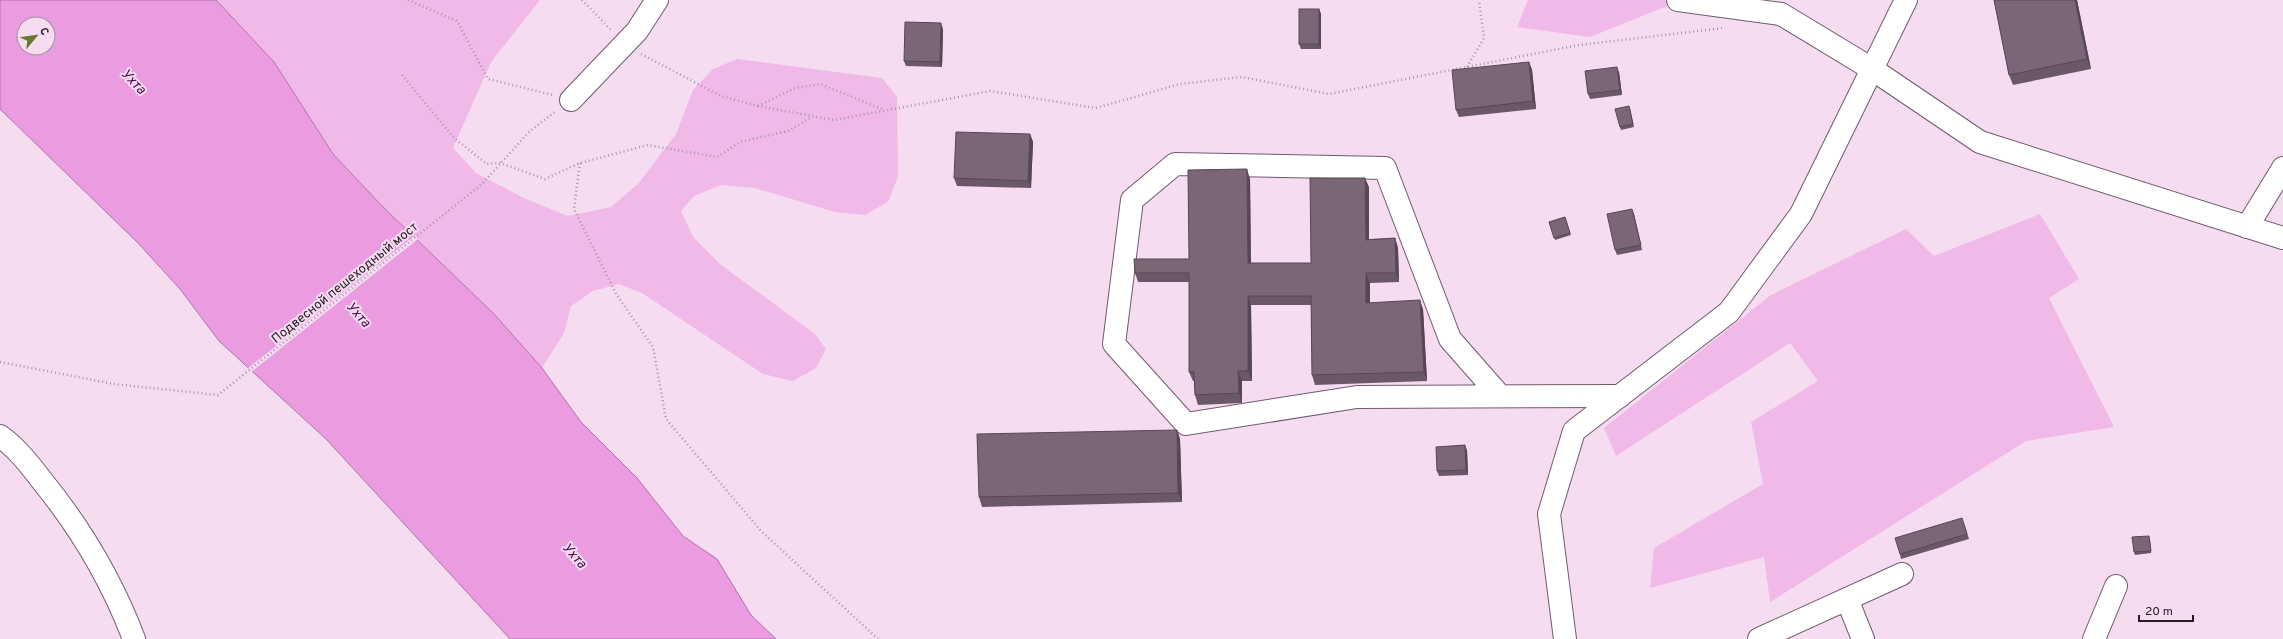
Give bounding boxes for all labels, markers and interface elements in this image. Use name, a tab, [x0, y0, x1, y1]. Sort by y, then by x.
north arrow	[16, 16, 56, 56]
text: С	[36, 25, 52, 38]
water label: Ухта	[117, 66, 150, 99]
street label: Подвесной пешеходный мост	[269, 219, 422, 348]
water label: Ухта	[342, 299, 374, 332]
water label: Ухта	[558, 540, 590, 573]
scale bar	[2139, 597, 2193, 623]
text: 20 m	[2145, 604, 2173, 620]

